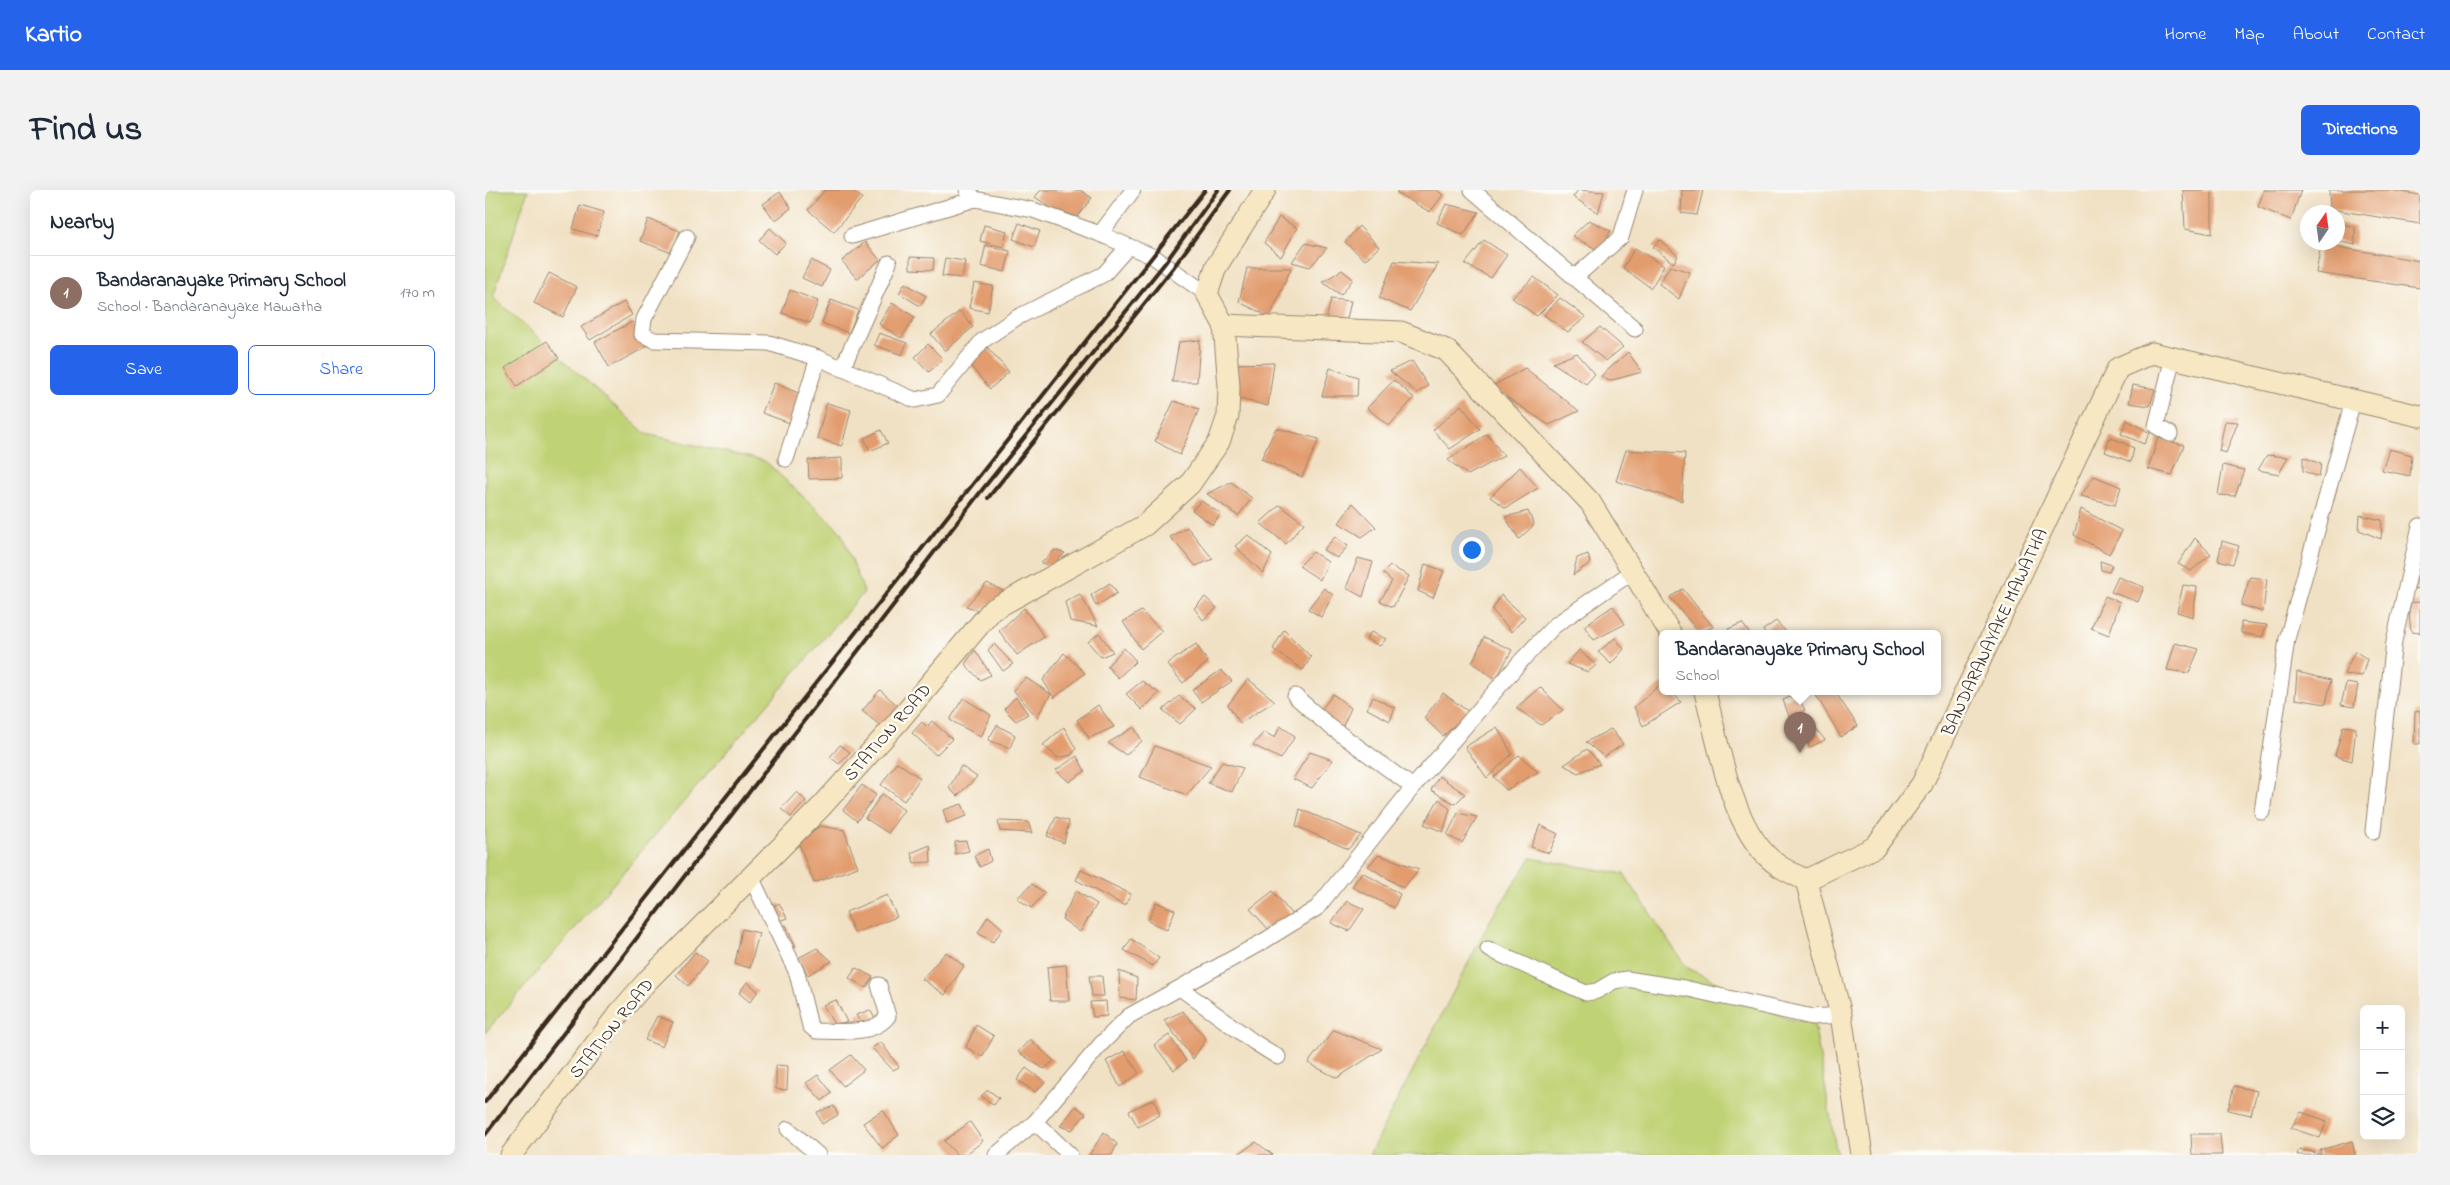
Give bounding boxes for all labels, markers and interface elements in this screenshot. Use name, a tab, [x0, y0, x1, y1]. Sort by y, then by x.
text: Kartio	[25, 18, 82, 53]
text: Home	[2165, 22, 2206, 48]
text: Map	[2234, 22, 2265, 48]
text: About	[2293, 22, 2339, 48]
text: Contact	[2367, 22, 2425, 48]
text: Find us	[30, 105, 142, 156]
button: Directions	[2301, 105, 2420, 155]
north arrow	[2300, 205, 2345, 250]
text: Nearby	[50, 208, 114, 238]
text: Bandaranayake Primary School	[97, 268, 346, 295]
text: 1	[63, 281, 69, 305]
text: 170 m	[400, 281, 435, 305]
text: School · Bandaranayake Mawatha	[97, 295, 322, 319]
button: Save	[50, 345, 238, 395]
button: Share	[248, 345, 435, 395]
street label: BANDARANAYAKE MAWATHA	[1936, 525, 2055, 742]
your location	[1459, 537, 1485, 563]
popup	[1659, 630, 1941, 695]
text: Bandaranayake Primary School	[1676, 637, 1924, 664]
text: School	[1676, 664, 1719, 688]
street label: STATION ROAD	[839, 679, 938, 788]
pin: 1	[1784, 712, 1816, 753]
street label: STATION ROAD	[564, 974, 661, 1085]
map controls	[2360, 1005, 2405, 1140]
button: +	[2360, 1005, 2405, 1050]
button: −	[2360, 1050, 2405, 1095]
button: layers	[2360, 1095, 2405, 1140]

